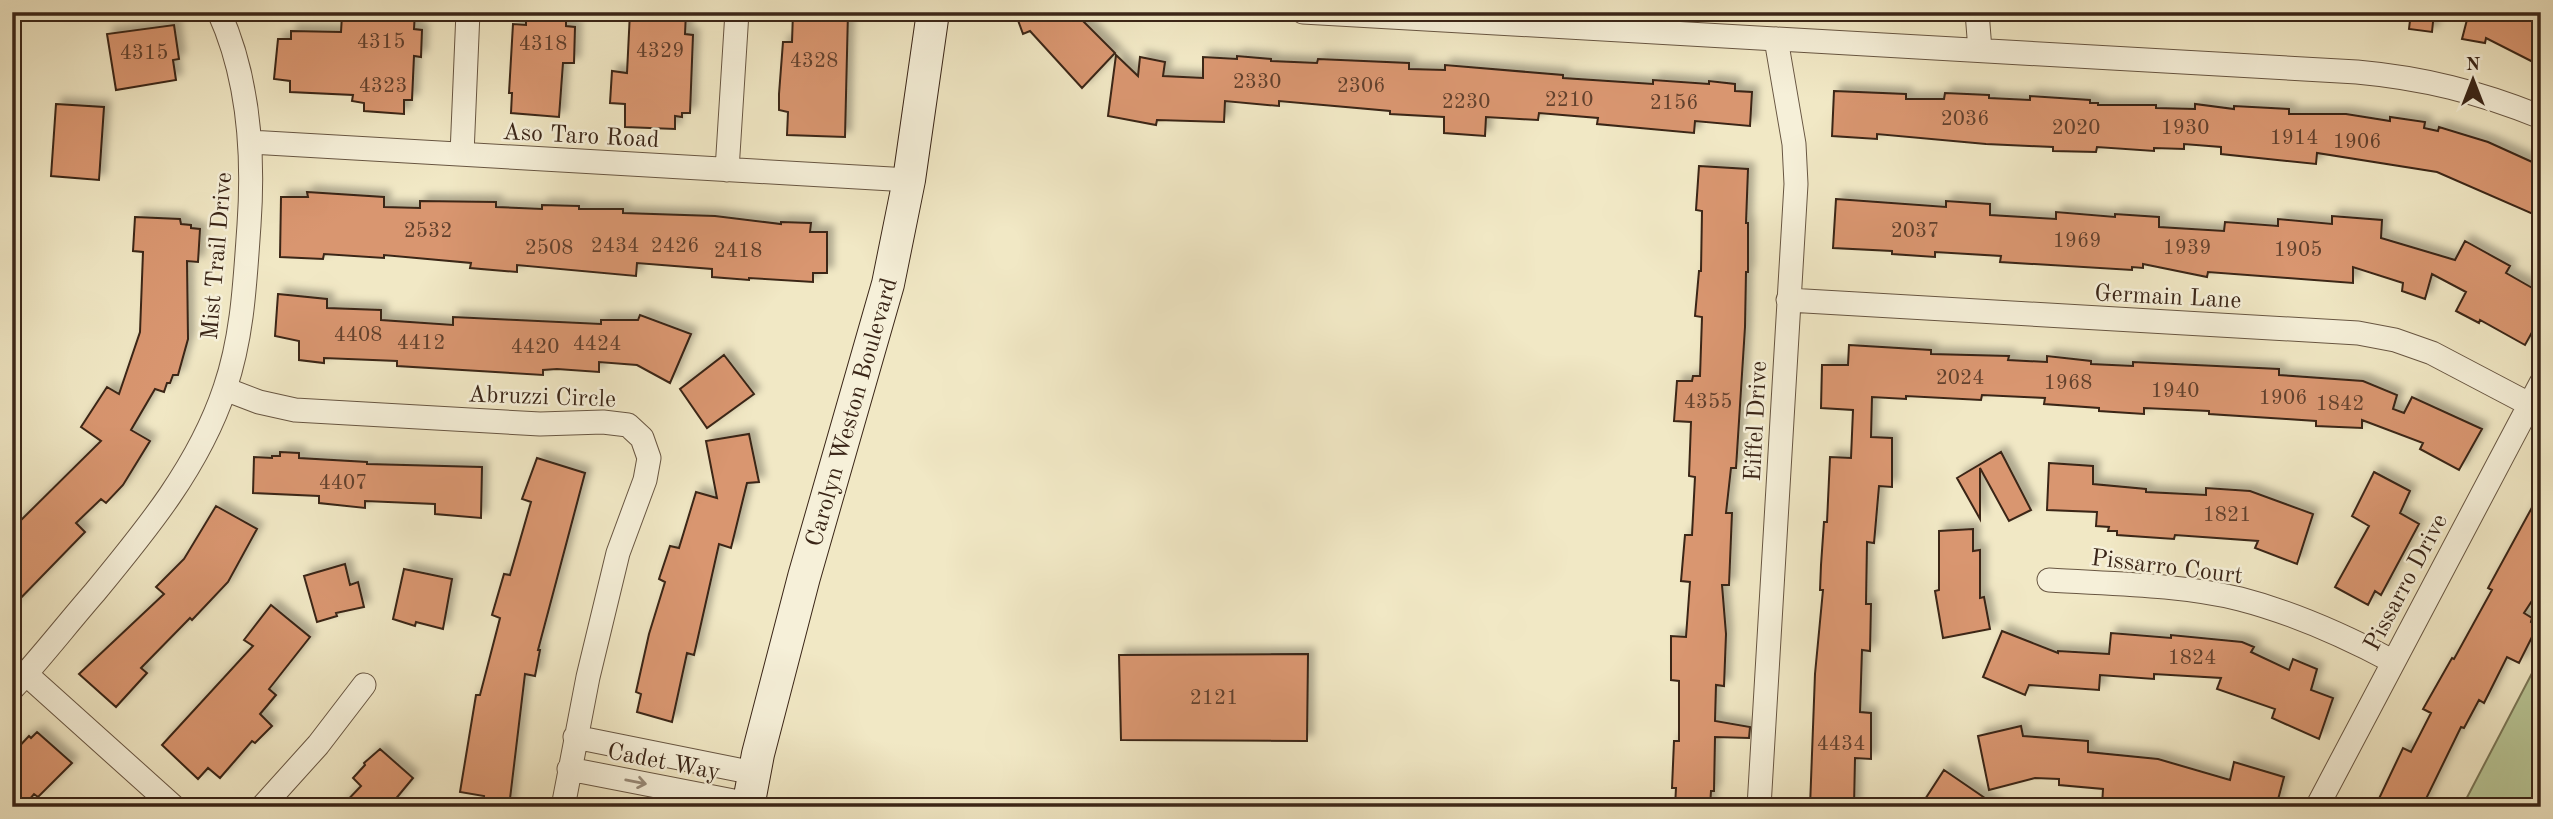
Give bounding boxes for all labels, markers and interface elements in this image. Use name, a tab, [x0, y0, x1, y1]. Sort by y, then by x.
house number: 4315	[357, 32, 405, 53]
house number: 4318	[519, 34, 567, 55]
house number: 4329	[636, 41, 684, 62]
house number: 4315	[120, 43, 168, 64]
north arrow	[2438, 46, 2508, 116]
house number: 4328	[790, 51, 838, 72]
text: N	[2466, 56, 2481, 75]
house number: 2330	[1233, 72, 1281, 93]
house number: 4323	[359, 76, 407, 97]
house number: 2306	[1337, 76, 1385, 97]
house number: 2210	[1545, 90, 1593, 111]
house number: 2230	[1442, 92, 1490, 113]
house number: 2156	[1650, 93, 1698, 114]
house number: 2036	[1941, 109, 1989, 130]
house number: 2020	[2052, 118, 2100, 139]
house number: 1930	[2161, 118, 2209, 139]
street label: Aso Taro Road	[502, 121, 660, 153]
house number: 1914	[2270, 128, 2318, 149]
house number: 1906	[2333, 132, 2381, 153]
street label: Mist Trail Drive	[199, 171, 237, 341]
house number: 2532	[404, 221, 452, 242]
house number: 2037	[1891, 221, 1939, 242]
house number: 1969	[2053, 231, 2101, 252]
house number: 2434	[591, 236, 639, 257]
house number: 2426	[651, 236, 699, 257]
house number: 2508	[525, 238, 573, 259]
house number: 1939	[2163, 238, 2211, 259]
house number: 1905	[2274, 240, 2322, 261]
house number: 2418	[714, 241, 762, 262]
street label: Carolyn Weston Boulevard	[803, 275, 903, 550]
street label: Germain Lane	[2094, 282, 2242, 314]
house number: 4408	[334, 325, 382, 346]
house number: 4412	[397, 333, 445, 354]
house number: 4424	[573, 334, 621, 355]
house number: 4420	[511, 337, 559, 358]
street label: Eiffel Drive	[1742, 360, 1772, 482]
house number: 2024	[1936, 368, 1984, 389]
house number: 1968	[2044, 373, 2092, 394]
house number: 1940	[2151, 381, 2199, 402]
street label: Abruzzi Circle	[468, 383, 616, 413]
house number: 1906	[2259, 388, 2307, 409]
house number: 4355	[1684, 392, 1732, 413]
house number: 1842	[2316, 394, 2364, 415]
house number: 4407	[319, 473, 367, 494]
house number: 1821	[2203, 505, 2251, 526]
street label: Pissarro Drive	[2361, 510, 2453, 655]
street label: Pissarro Court	[2089, 547, 2244, 589]
house number: 1824	[2168, 648, 2216, 669]
house number: 2121	[1190, 688, 1238, 709]
house number: 4434	[1817, 734, 1865, 755]
street label: Cadet Way	[605, 740, 722, 786]
one-way arrow	[624, 776, 647, 789]

